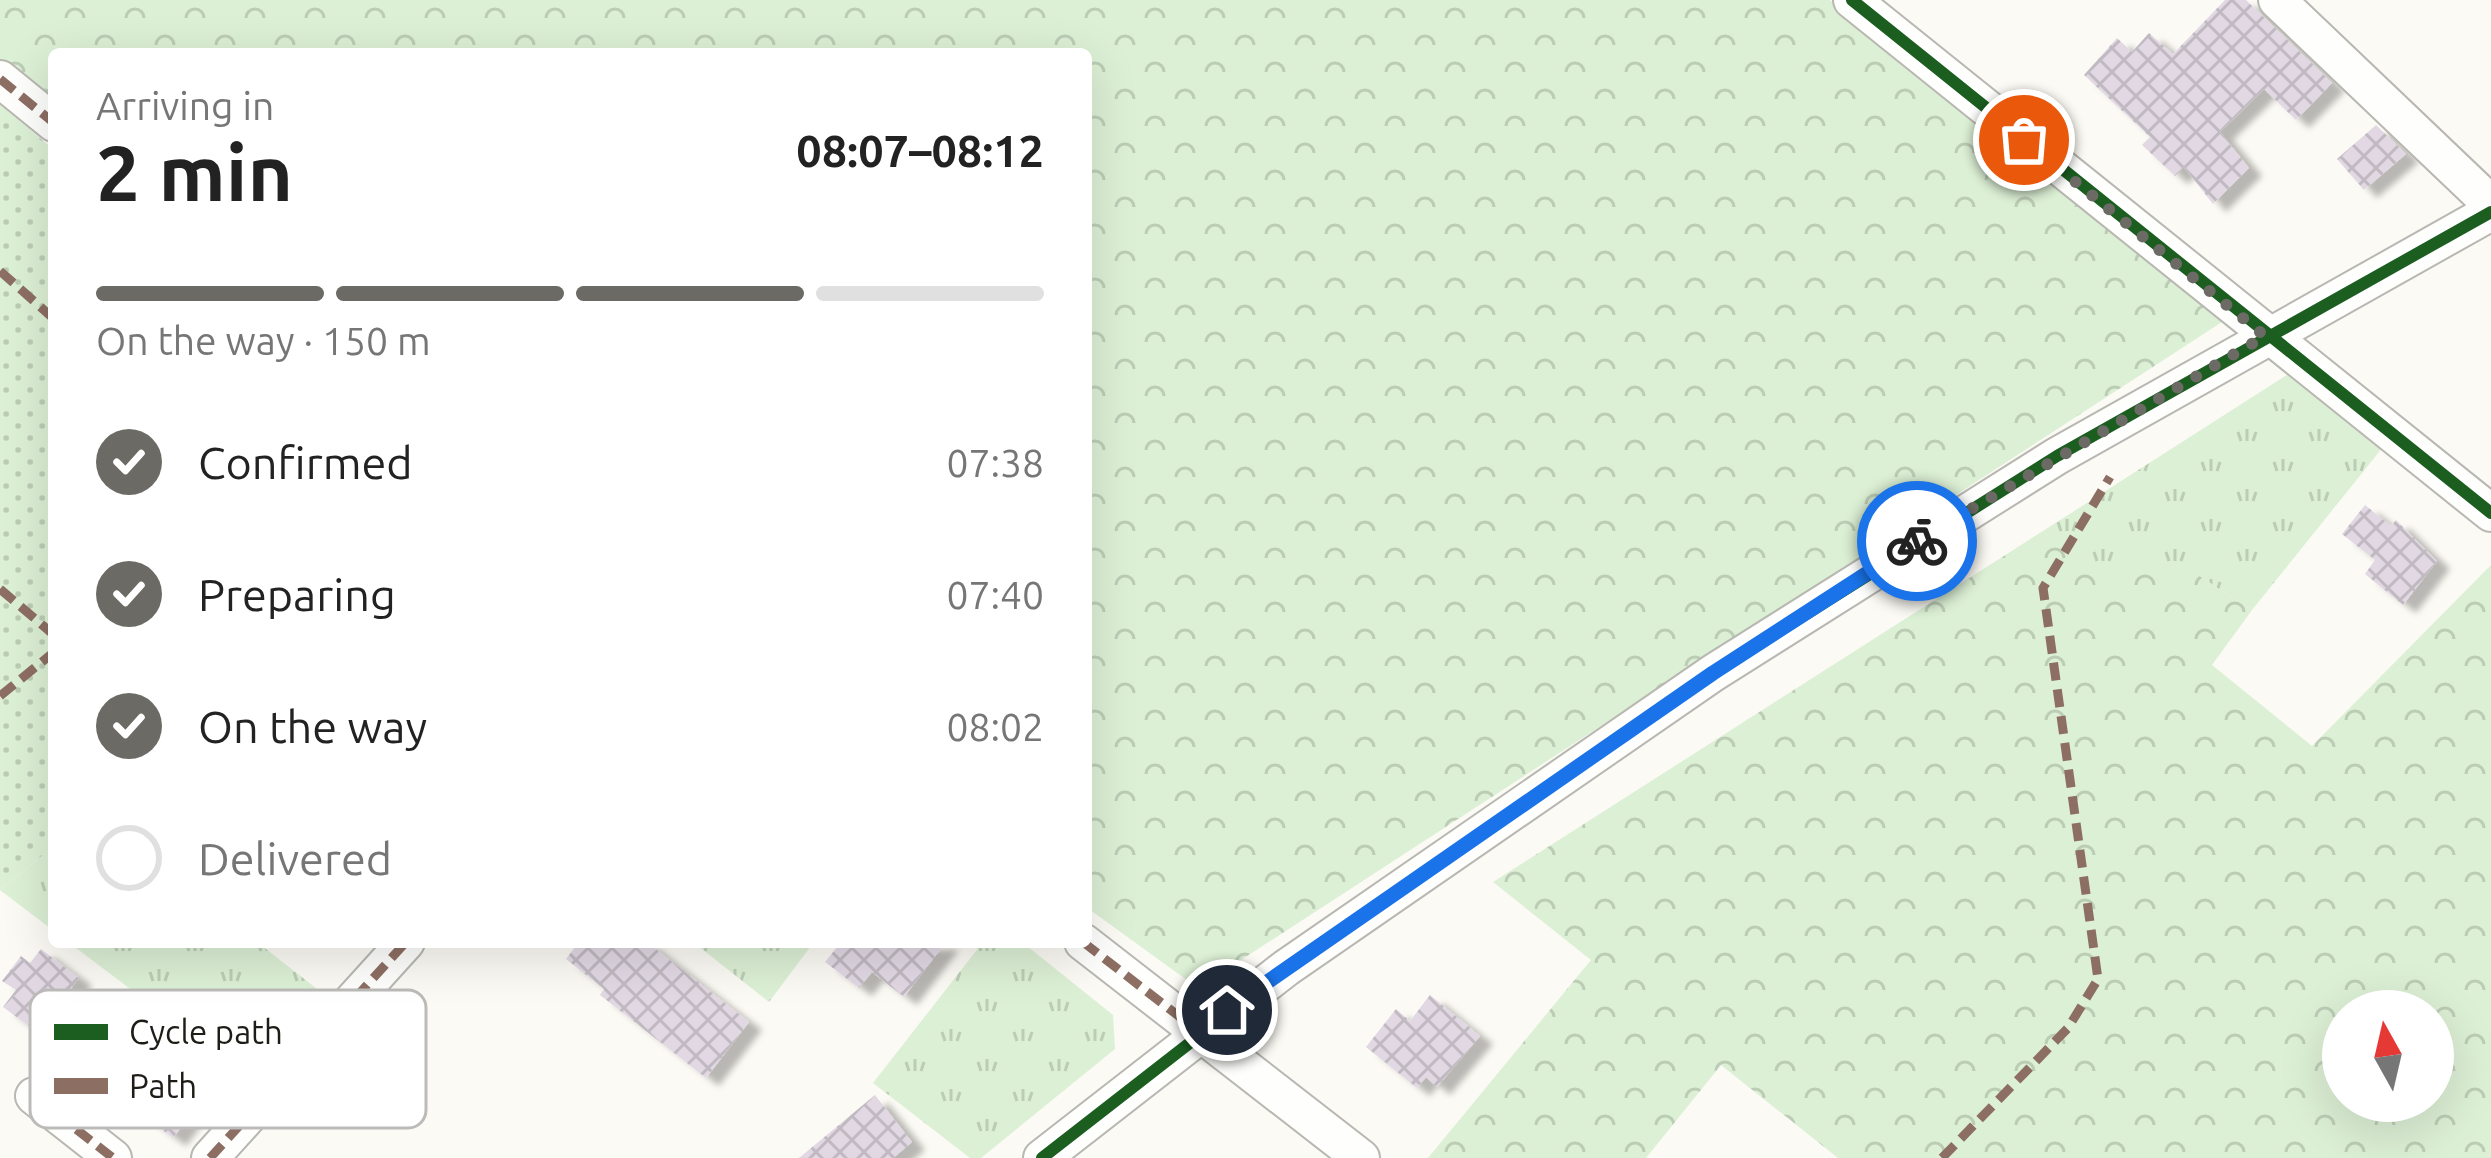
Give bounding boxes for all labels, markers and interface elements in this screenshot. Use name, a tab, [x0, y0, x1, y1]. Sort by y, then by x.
text: Arriving in	[96, 84, 274, 127]
pin	[1973, 89, 2075, 191]
icon: bag	[1991, 107, 2057, 173]
text: 08:07–08:12	[796, 125, 1044, 176]
text: 2 min	[96, 128, 293, 216]
text: On the way · 150 m	[96, 319, 431, 362]
icon: check	[96, 429, 162, 495]
text: Confirmed	[198, 437, 413, 488]
text: 07:38	[946, 441, 1044, 484]
courier	[1857, 481, 1977, 601]
icon: bike	[1884, 508, 1950, 574]
icon: check	[96, 561, 162, 627]
text: Preparing	[198, 569, 396, 620]
text: 07:40	[946, 573, 1044, 616]
icon: check	[96, 693, 162, 759]
text: On the way	[198, 701, 427, 752]
text: 08:02	[946, 705, 1044, 748]
text: Delivered	[198, 833, 392, 884]
pin	[1176, 959, 1278, 1061]
icon: home	[1194, 977, 1260, 1043]
legend	[30, 990, 426, 1128]
north arrow	[2322, 990, 2454, 1122]
map controls	[2322, 990, 2454, 1122]
text: Cycle path	[129, 1013, 283, 1050]
text: Path	[129, 1067, 197, 1104]

